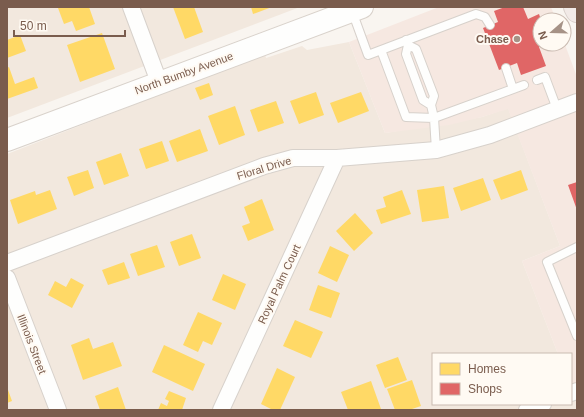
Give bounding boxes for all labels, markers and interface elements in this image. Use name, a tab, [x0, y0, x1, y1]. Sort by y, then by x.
scale bar	[14, 12, 125, 38]
north arrow	[532, 12, 572, 52]
text: 50 m	[20, 19, 47, 33]
text: N	[536, 30, 550, 41]
place label: Chase	[476, 33, 509, 45]
marker: Chase	[512, 34, 522, 44]
street label: North Bumby Avenue	[133, 50, 235, 96]
street label: Floral Drive	[235, 154, 293, 182]
street label: Royal Palm Court	[255, 242, 303, 326]
street label: Illinois Street	[15, 312, 49, 376]
legend	[432, 353, 572, 405]
text: Homes	[468, 362, 506, 376]
text: Shops	[468, 382, 502, 396]

